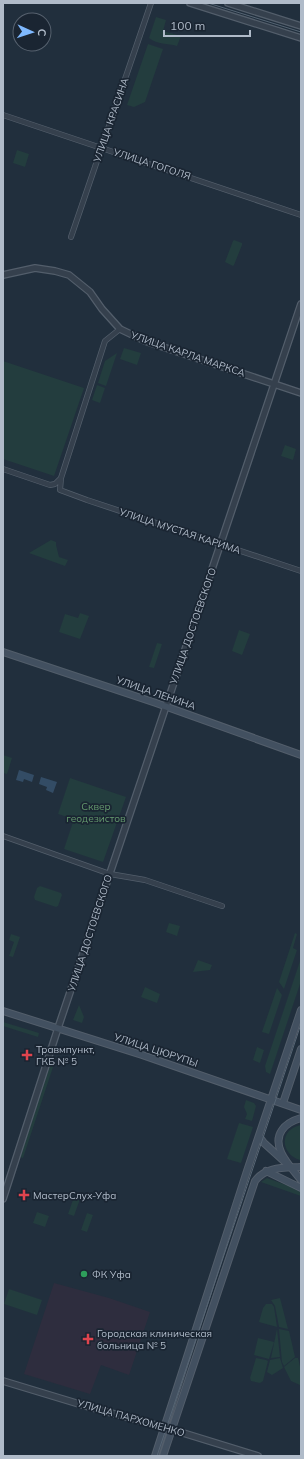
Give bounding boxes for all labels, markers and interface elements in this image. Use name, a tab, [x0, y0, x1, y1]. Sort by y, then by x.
north arrow	[12, 12, 52, 52]
scale bar	[164, 12, 250, 38]
text: 100 m	[170, 18, 205, 33]
text: С	[35, 28, 49, 37]
street label: УЛИЦА КРАСИНА	[90, 75, 132, 165]
street label: УЛИЦА ГОГОЛЯ	[111, 145, 192, 183]
street label: УЛИЦА КАРЛА МАРКСА	[128, 328, 248, 380]
street label: УЛИЦА МУСТАЯ КАРИМА	[117, 505, 243, 557]
street label: УЛИЦА ДОСТОЕВСКОГО	[167, 566, 219, 687]
street label: УЛИЦА ЛЕНИНА	[114, 673, 198, 713]
park label: Сквер геодезистов	[66, 800, 126, 825]
street label: УЛИЦА ДОСТОЕВСКОГО	[65, 872, 115, 994]
street label: УЛИЦА ЦЮРУПЫ	[111, 1030, 200, 1070]
place label: Травмпункт, ГКБ № 5	[36, 1043, 95, 1068]
marker: Травмпункт, ГКБ № 5	[21, 1049, 33, 1061]
marker: МастерСлух-Уфа	[18, 1189, 30, 1201]
place label: МастерСлух-Уфа	[33, 1189, 116, 1202]
place label: ФК Уфа	[92, 1268, 131, 1281]
marker: ФК Уфа	[79, 1269, 89, 1279]
place label: Городская клиническая больница № 5	[97, 1327, 212, 1352]
marker: Городская клиническая больница № 5	[82, 1333, 94, 1345]
street label: УЛИЦА ПАРХОМЕНКО	[75, 1396, 187, 1440]

